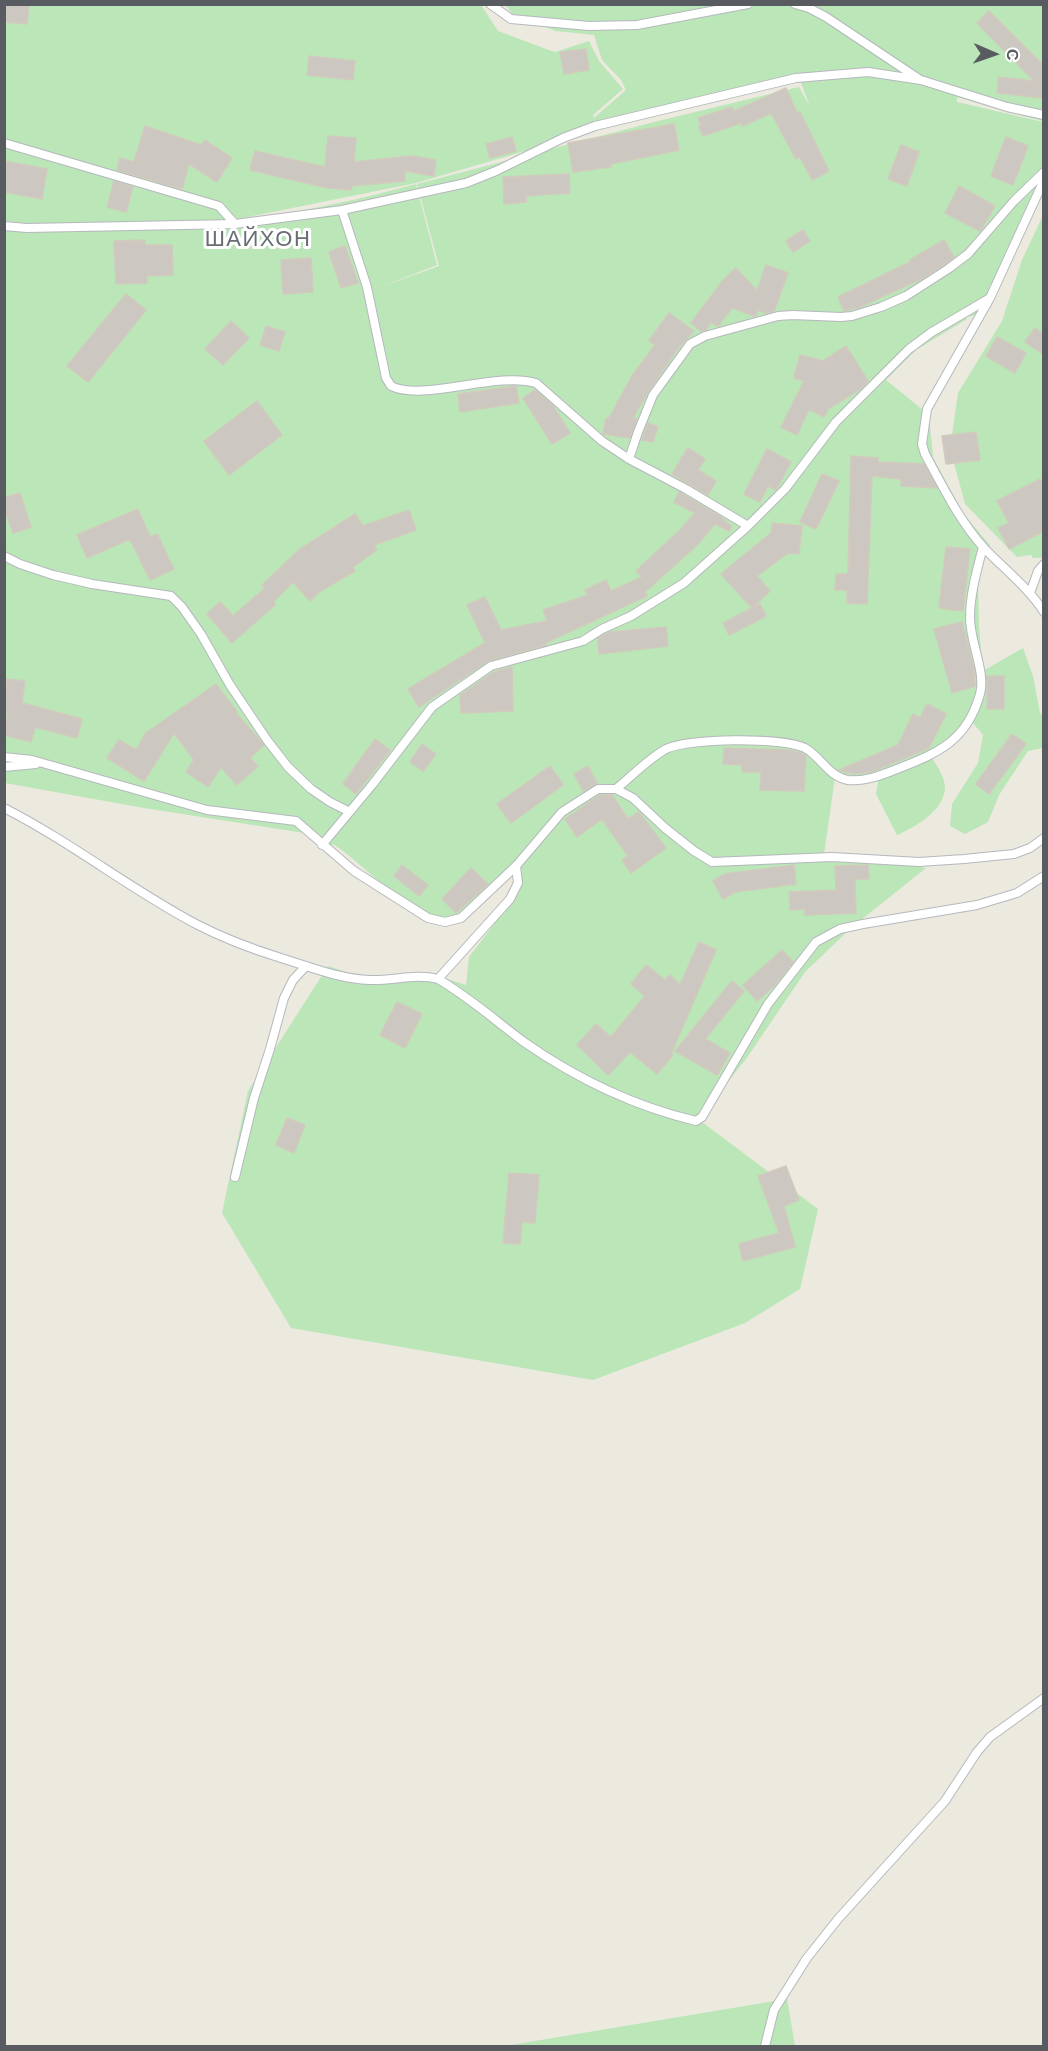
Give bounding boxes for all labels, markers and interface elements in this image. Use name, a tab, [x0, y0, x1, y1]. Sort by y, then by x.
north arrow	[964, 24, 1024, 84]
text: С	[1004, 49, 1021, 61]
district label: ШАЙХОН	[205, 227, 311, 253]

